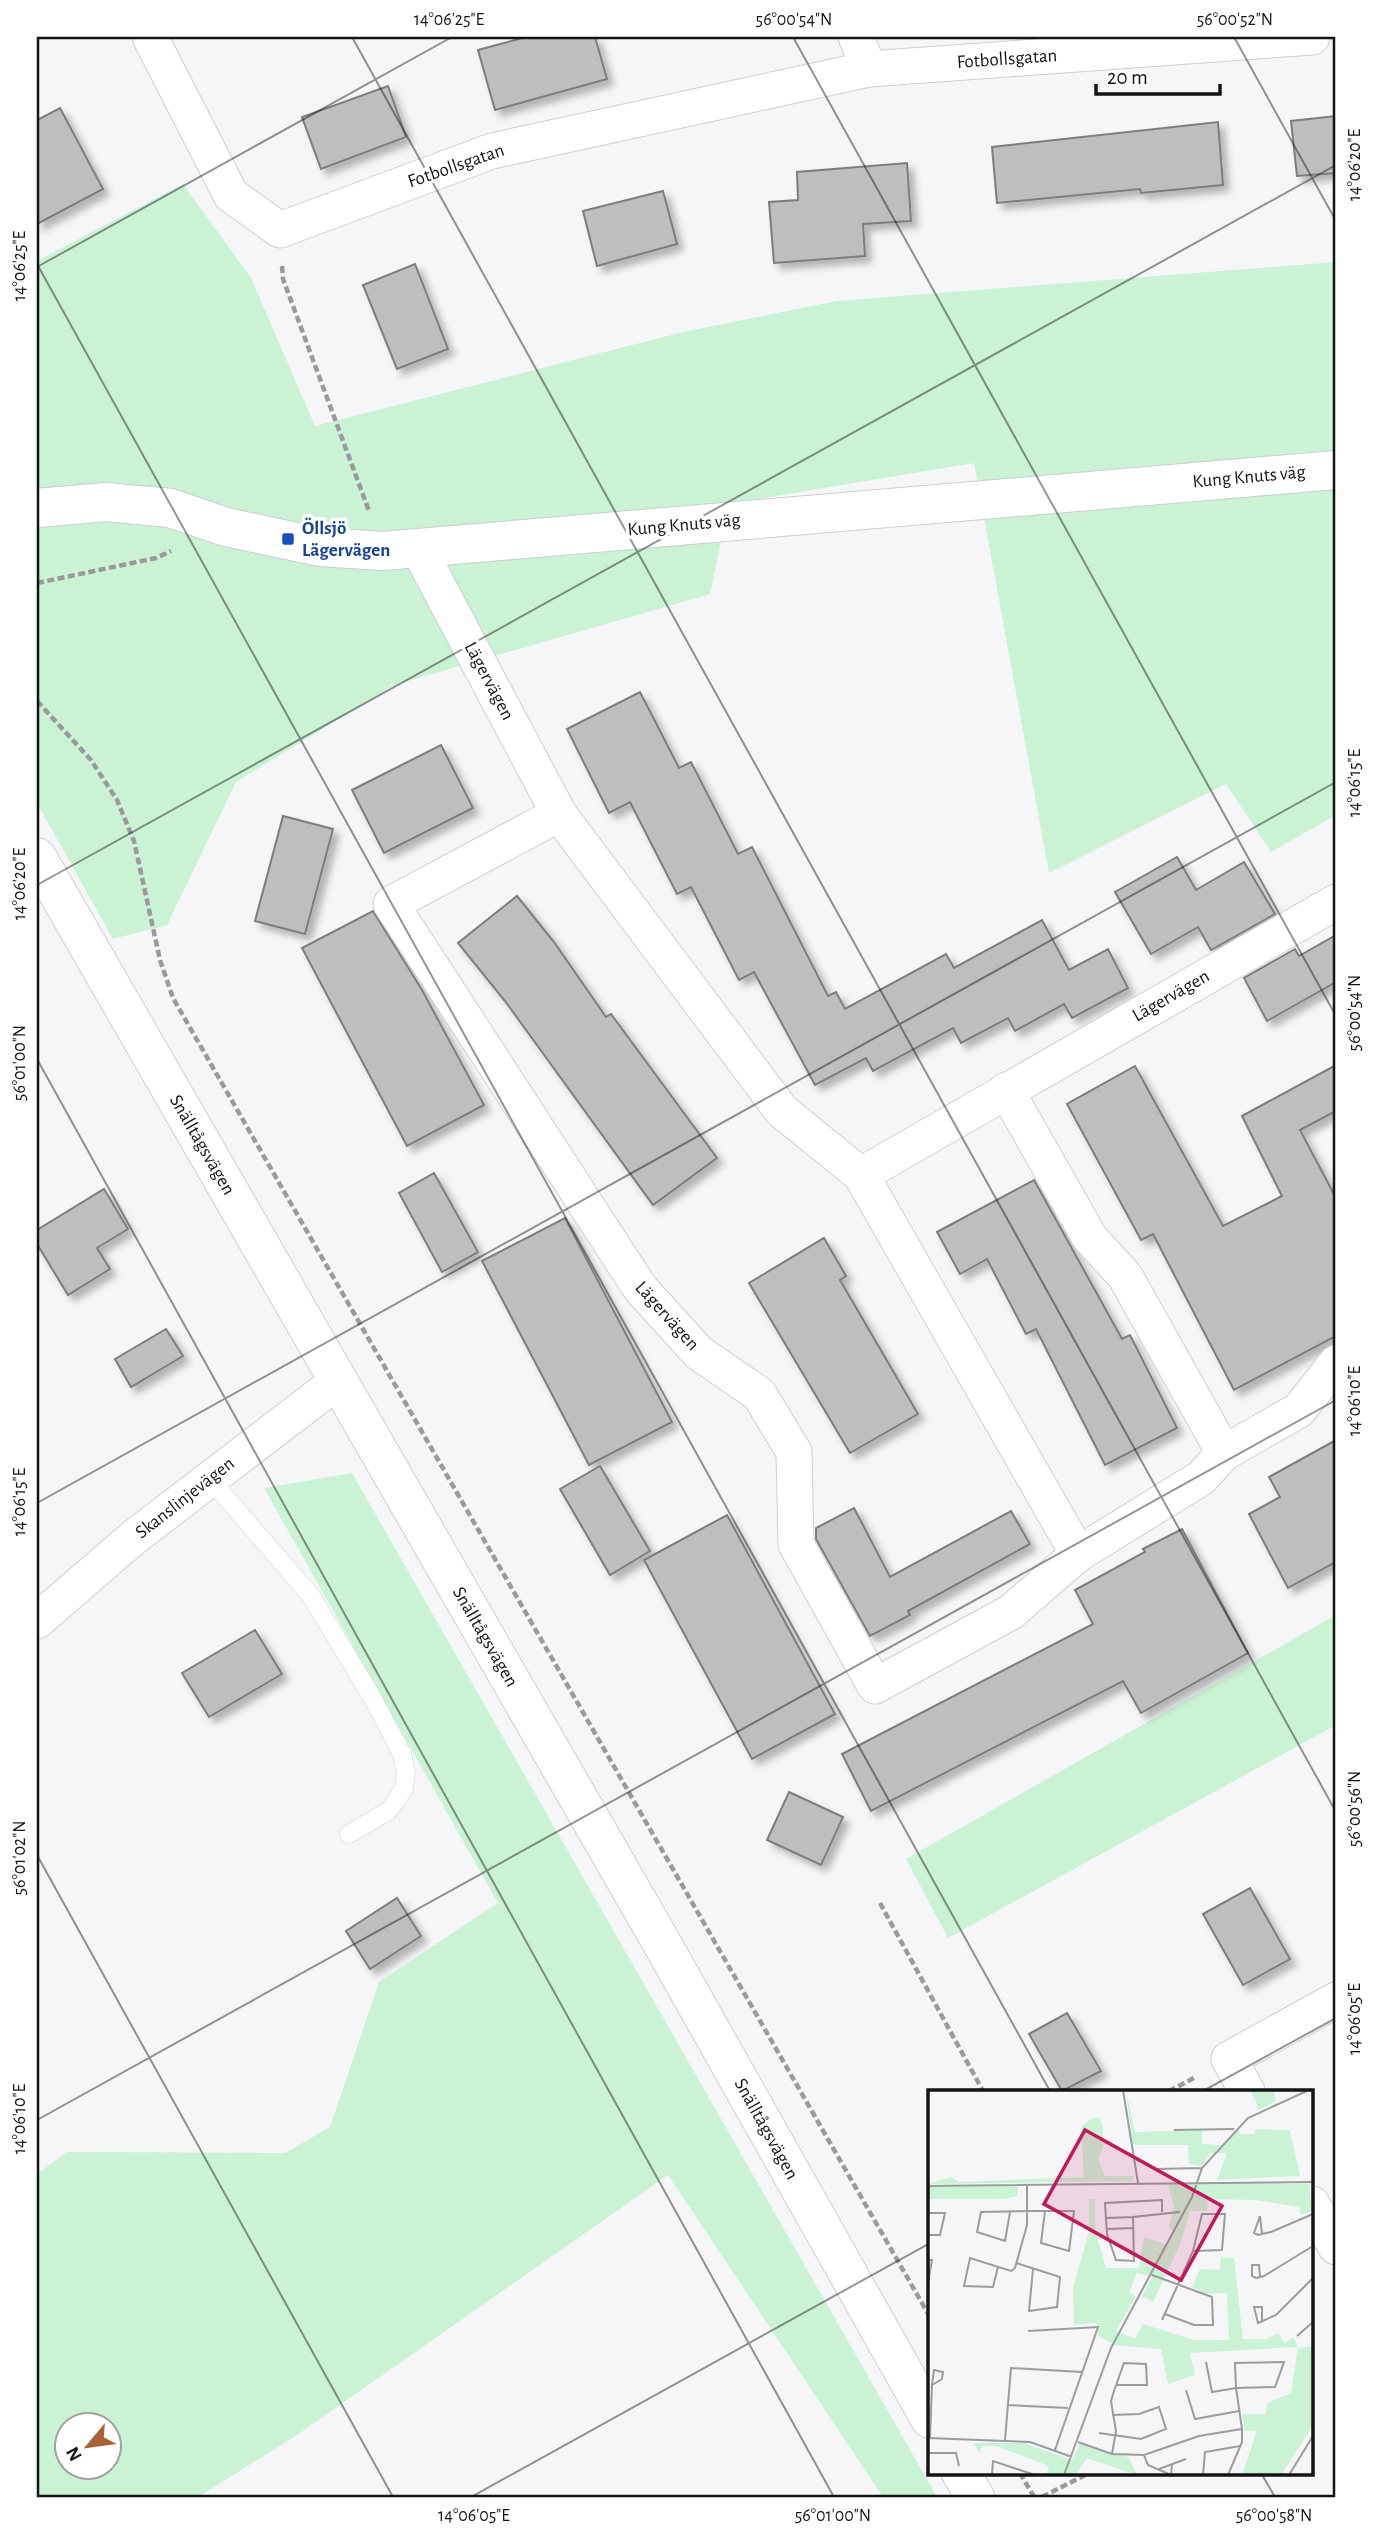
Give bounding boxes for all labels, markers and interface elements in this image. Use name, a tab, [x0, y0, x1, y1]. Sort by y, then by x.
text: 14°06'25"E	[414, 11, 485, 29]
text: 56°00'54"N	[756, 11, 832, 29]
text: 56°00'52"N	[1197, 11, 1273, 29]
street label: Fotbollsgatan	[956, 46, 1058, 72]
scale bar	[1096, 52, 1221, 96]
text: 20 m	[1107, 67, 1148, 88]
text: 14°06'20"E	[1346, 128, 1364, 201]
street label: Fotbollsgatan	[405, 141, 507, 191]
text: 14°06'25"E	[11, 230, 29, 301]
street label: Kung Knuts väg	[1192, 463, 1307, 491]
street label: Kung Knuts väg	[627, 511, 742, 539]
place label: Öllsjö Lägervägen	[302, 517, 390, 560]
marker: Öllsjö Lägervägen	[280, 531, 296, 547]
street label: Lägervägen	[461, 639, 517, 723]
text: 14°06'15"E	[1346, 748, 1364, 817]
text: 14°06'20"E	[11, 847, 29, 920]
street label: Lägervägen	[1129, 966, 1213, 1026]
text: 56°00'54"N	[1346, 975, 1364, 1051]
text: 56°01'00"N	[11, 1025, 29, 1101]
street label: Snälltågsvägen	[166, 1092, 238, 1198]
street label: Lägervägen	[631, 1278, 703, 1354]
text: 14°06'10"E	[1346, 1365, 1364, 1436]
street label: Skanslinjevägen	[132, 1454, 238, 1542]
text: 14°06'15"E	[11, 1467, 29, 1536]
street label: Snälltågsvägen	[449, 1584, 521, 1690]
text: 56°00'56"N	[1346, 1771, 1364, 1847]
text: 56°01'02"N	[11, 1821, 29, 1895]
text: 14°06'05"E	[1346, 1983, 1364, 2055]
street label: Snälltågsvägen	[730, 2075, 802, 2183]
text: 14°06'10"E	[11, 2083, 29, 2154]
inset map	[928, 2090, 1314, 2474]
north arrow	[52, 2412, 122, 2482]
text: N	[63, 2443, 86, 2464]
text: 14°06'05"E	[438, 2507, 510, 2525]
text: 56°01'00"N	[795, 2507, 871, 2525]
text: 56°00'58"N	[1236, 2507, 1312, 2525]

